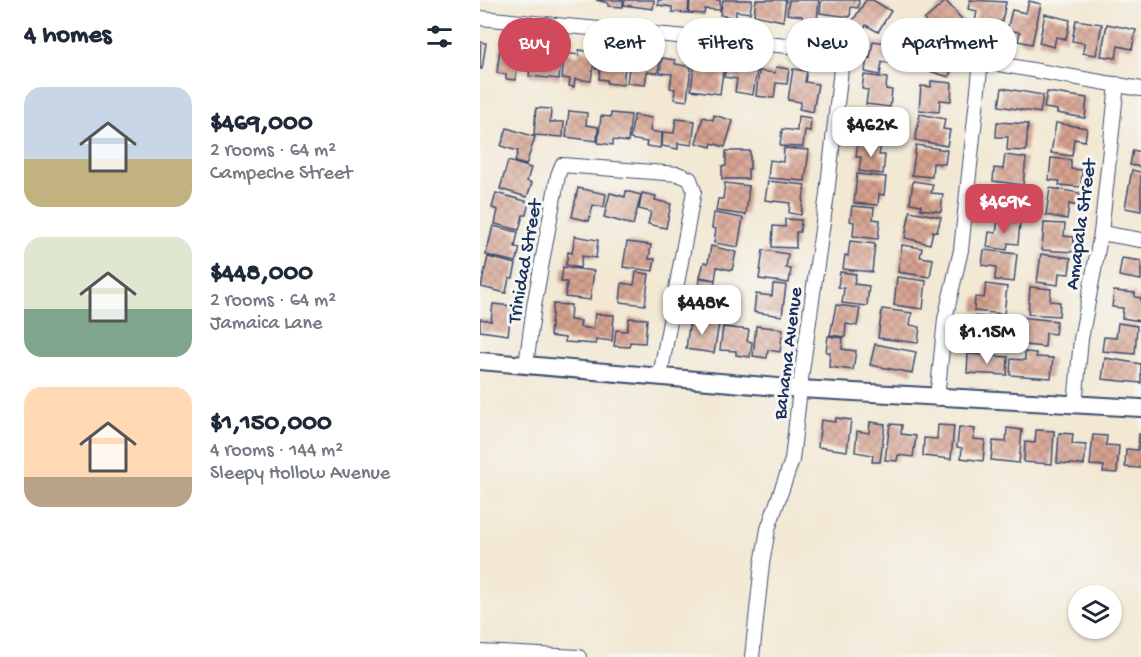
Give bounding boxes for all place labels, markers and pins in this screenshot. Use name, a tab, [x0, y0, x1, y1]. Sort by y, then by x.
pin: $462K	[829, 107, 913, 158]
pin: $469K	[962, 184, 1046, 235]
pin: $448K	[660, 285, 744, 336]
pin: $1.15M	[938, 314, 1036, 365]

